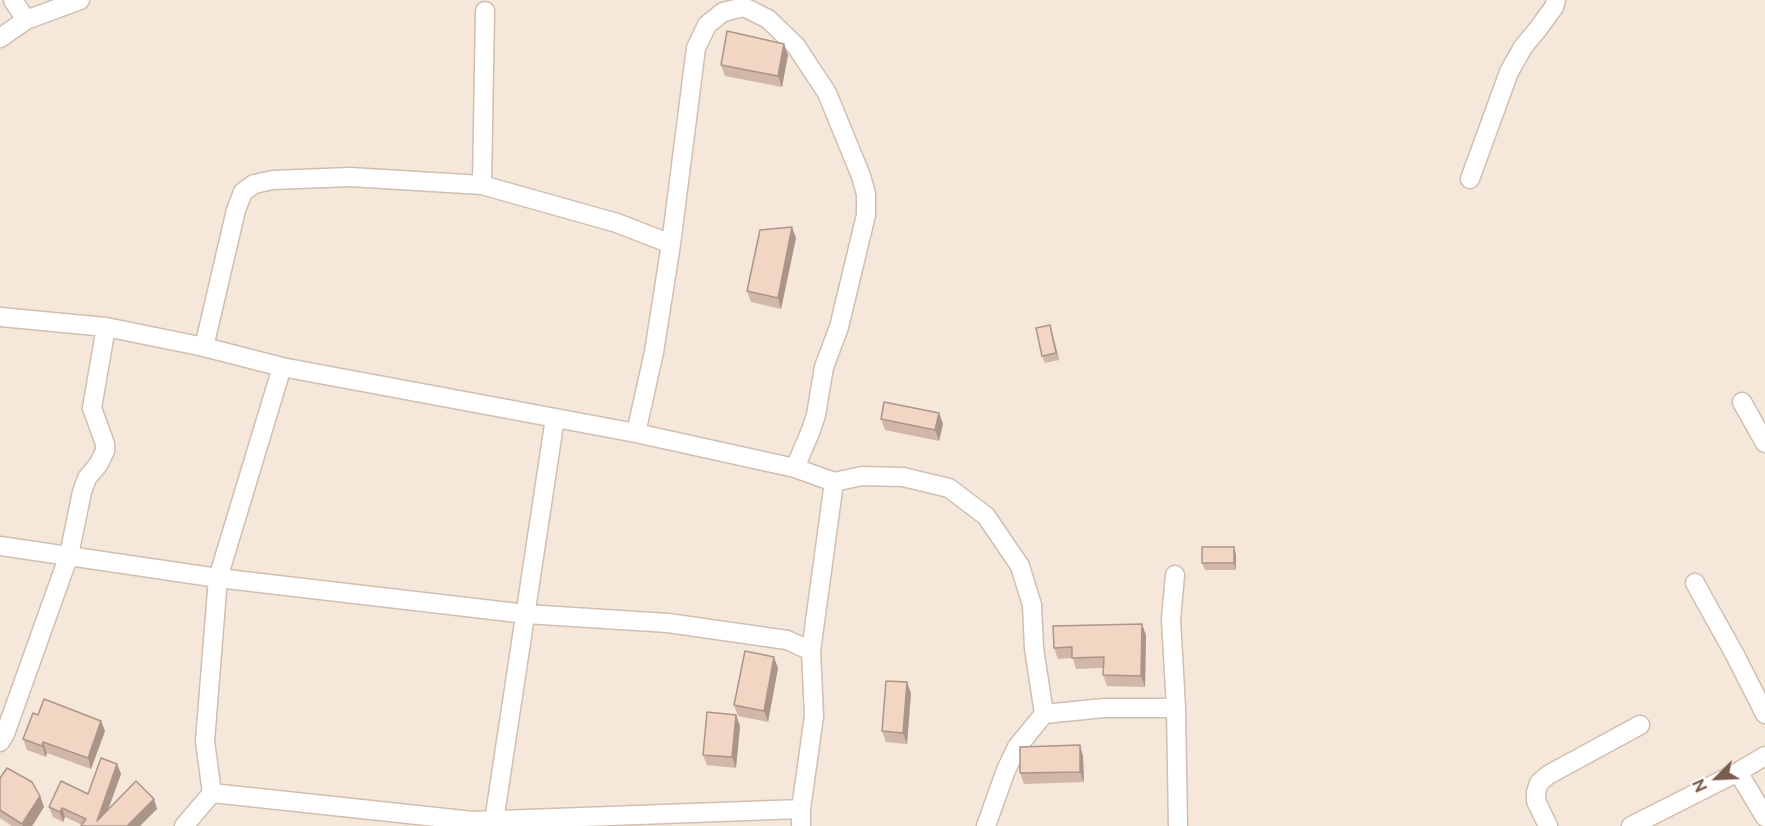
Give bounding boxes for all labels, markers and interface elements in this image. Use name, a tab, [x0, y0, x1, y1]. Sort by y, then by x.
north arrow	[1687, 748, 1747, 808]
text: N	[1689, 776, 1711, 795]

